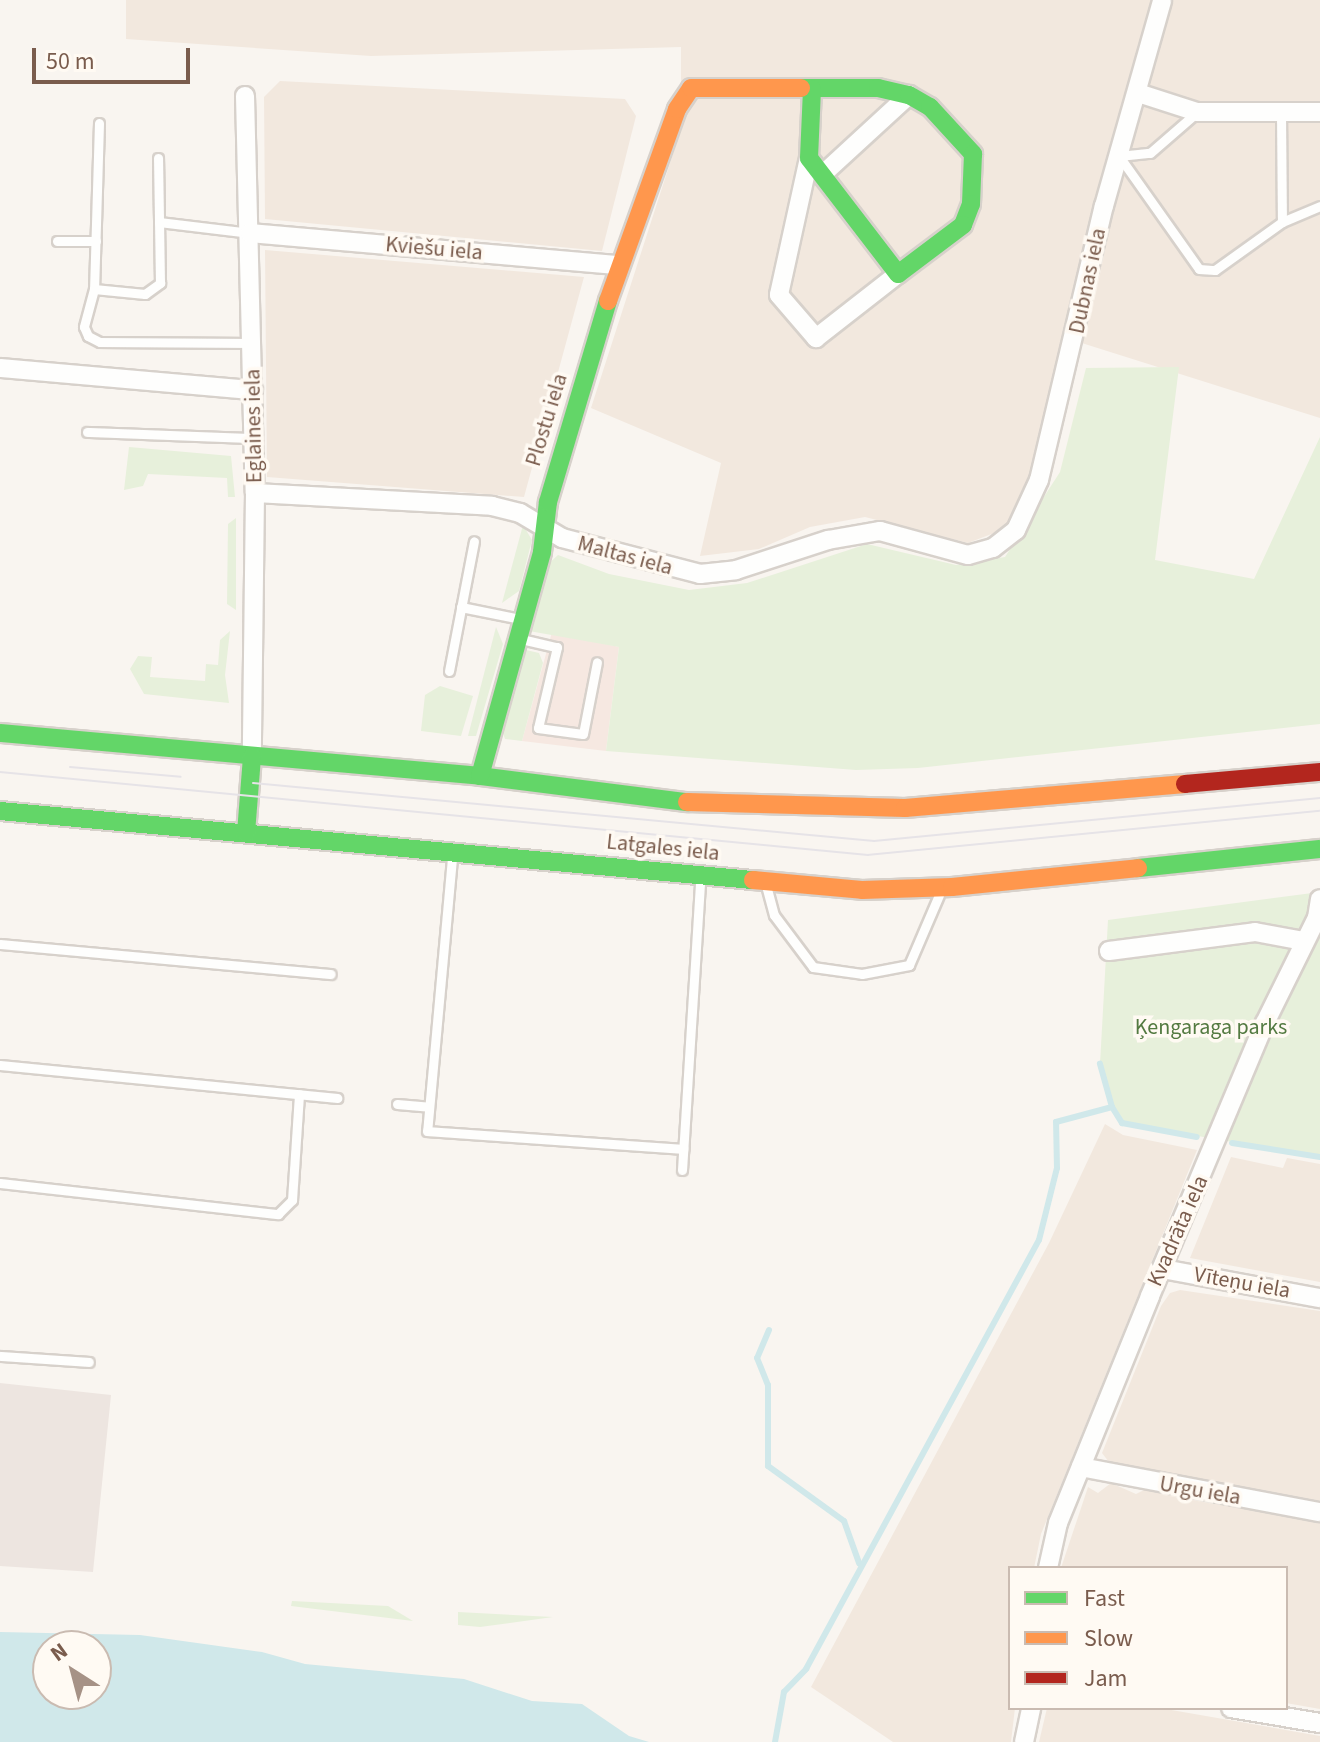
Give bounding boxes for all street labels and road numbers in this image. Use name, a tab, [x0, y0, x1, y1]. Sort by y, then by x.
street label: Dubnas iela	[1064, 226, 1112, 336]
street label: Kviešu iela	[384, 232, 484, 266]
street label: Eglaines iela	[240, 369, 268, 483]
street label: Plostu iela	[520, 370, 574, 470]
street label: Maltas iela	[575, 531, 675, 581]
street label: Latgales iela	[605, 829, 721, 867]
street label: Kvadrāta iela	[1142, 1171, 1214, 1291]
street label: Vīteņu iela	[1192, 1262, 1292, 1304]
street label: Urgu iela	[1157, 1471, 1243, 1511]

